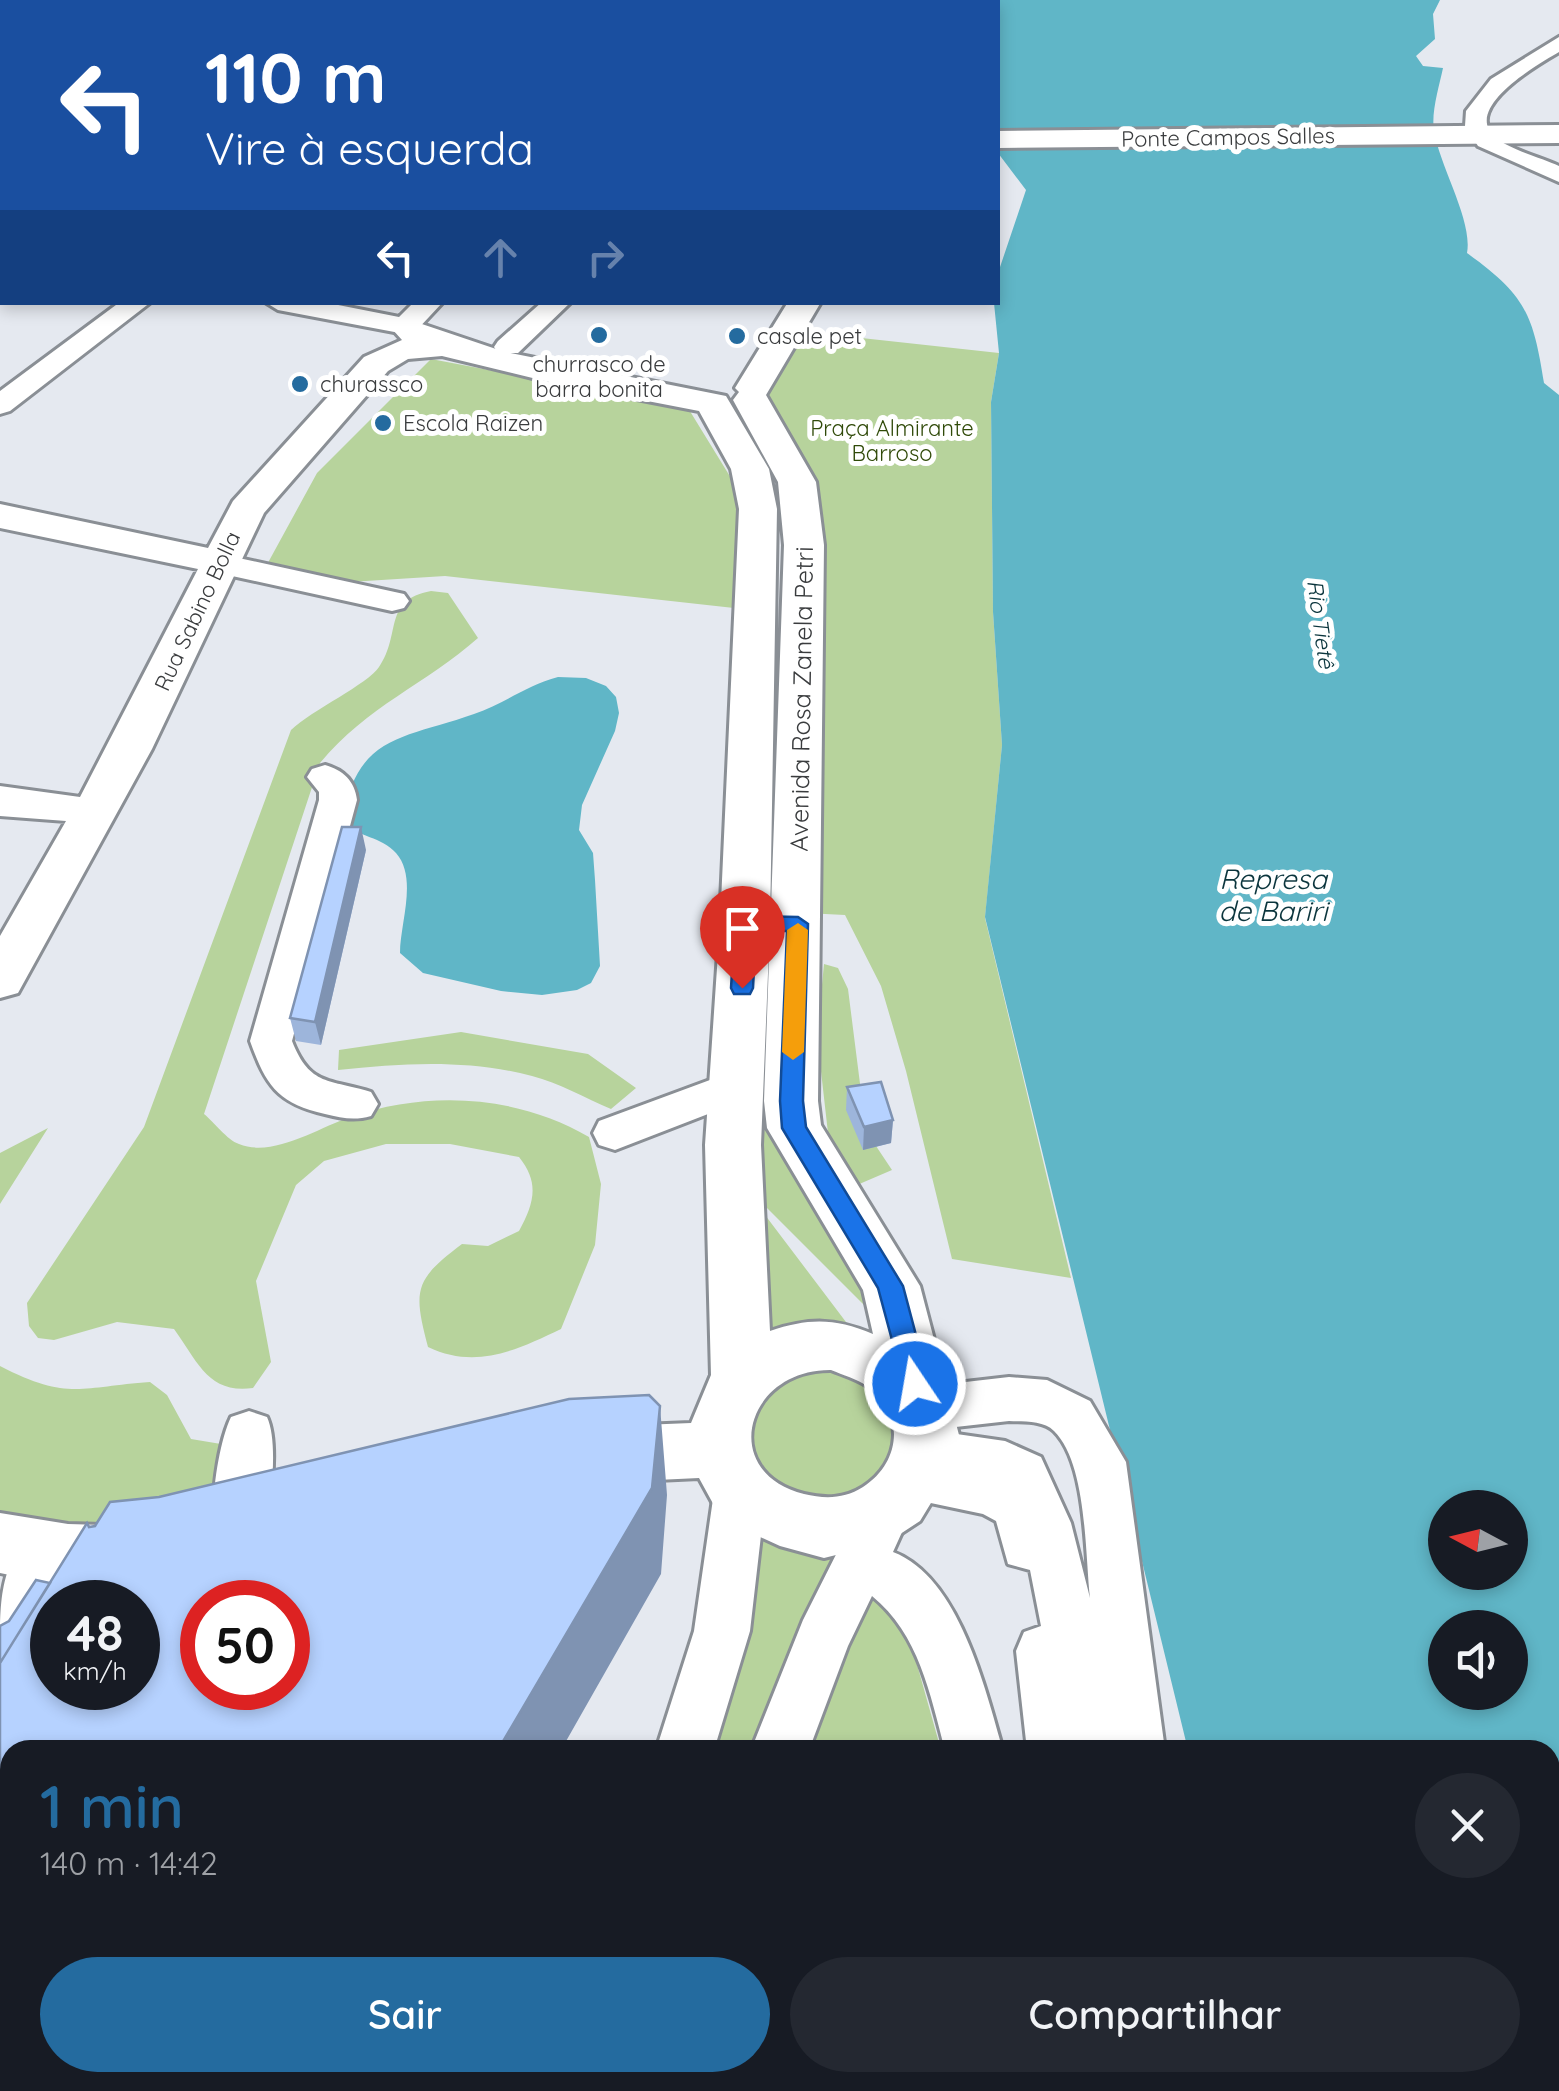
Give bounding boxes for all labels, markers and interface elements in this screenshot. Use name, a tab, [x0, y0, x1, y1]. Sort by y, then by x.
text: 110 m	[205, 33, 387, 121]
icon: left	[40, 40, 170, 170]
text: Vire à esquerda	[205, 120, 534, 176]
street label: Ponte Campos Salles	[1121, 121, 1335, 153]
icon: left	[368, 230, 423, 285]
icon: ahead	[473, 230, 528, 285]
icon: right	[578, 230, 633, 285]
place label: casale pet	[757, 322, 862, 350]
marker: churrasco de barra bonita	[588, 324, 610, 346]
marker: casale pet	[726, 325, 748, 347]
place label: churrasco de barra bonita	[532, 350, 666, 403]
place label: churassco	[320, 370, 423, 398]
marker: churassco	[289, 373, 311, 395]
place label: Escola Raizen	[403, 409, 543, 437]
marker: Escola Raizen	[372, 412, 394, 434]
park label: Praça Almirante Barroso	[810, 414, 974, 467]
street label: Rua Sabino Bolla	[148, 527, 246, 695]
street label: Avenida Rosa Zanela Petri	[783, 546, 819, 852]
water label: Rio Tietê	[1301, 578, 1341, 672]
water label: Represa de Bariri	[1218, 861, 1331, 928]
pin	[700, 886, 785, 989]
icon: arrive	[715, 901, 770, 956]
position arrow	[863, 1332, 967, 1436]
north arrow	[1428, 1490, 1528, 1590]
map controls	[1428, 1490, 1528, 1710]
speed limit sign: 50	[180, 1580, 310, 1710]
text: 48	[67, 1601, 123, 1664]
button: sound	[1428, 1610, 1528, 1710]
text: km/h	[63, 1655, 127, 1686]
text: 1 min	[40, 1768, 184, 1843]
button: close	[1415, 1773, 1520, 1878]
text: 140 m · 14:42	[40, 1843, 218, 1883]
button: Sair	[40, 1957, 770, 2072]
button: Compartilhar	[790, 1957, 1520, 2072]

